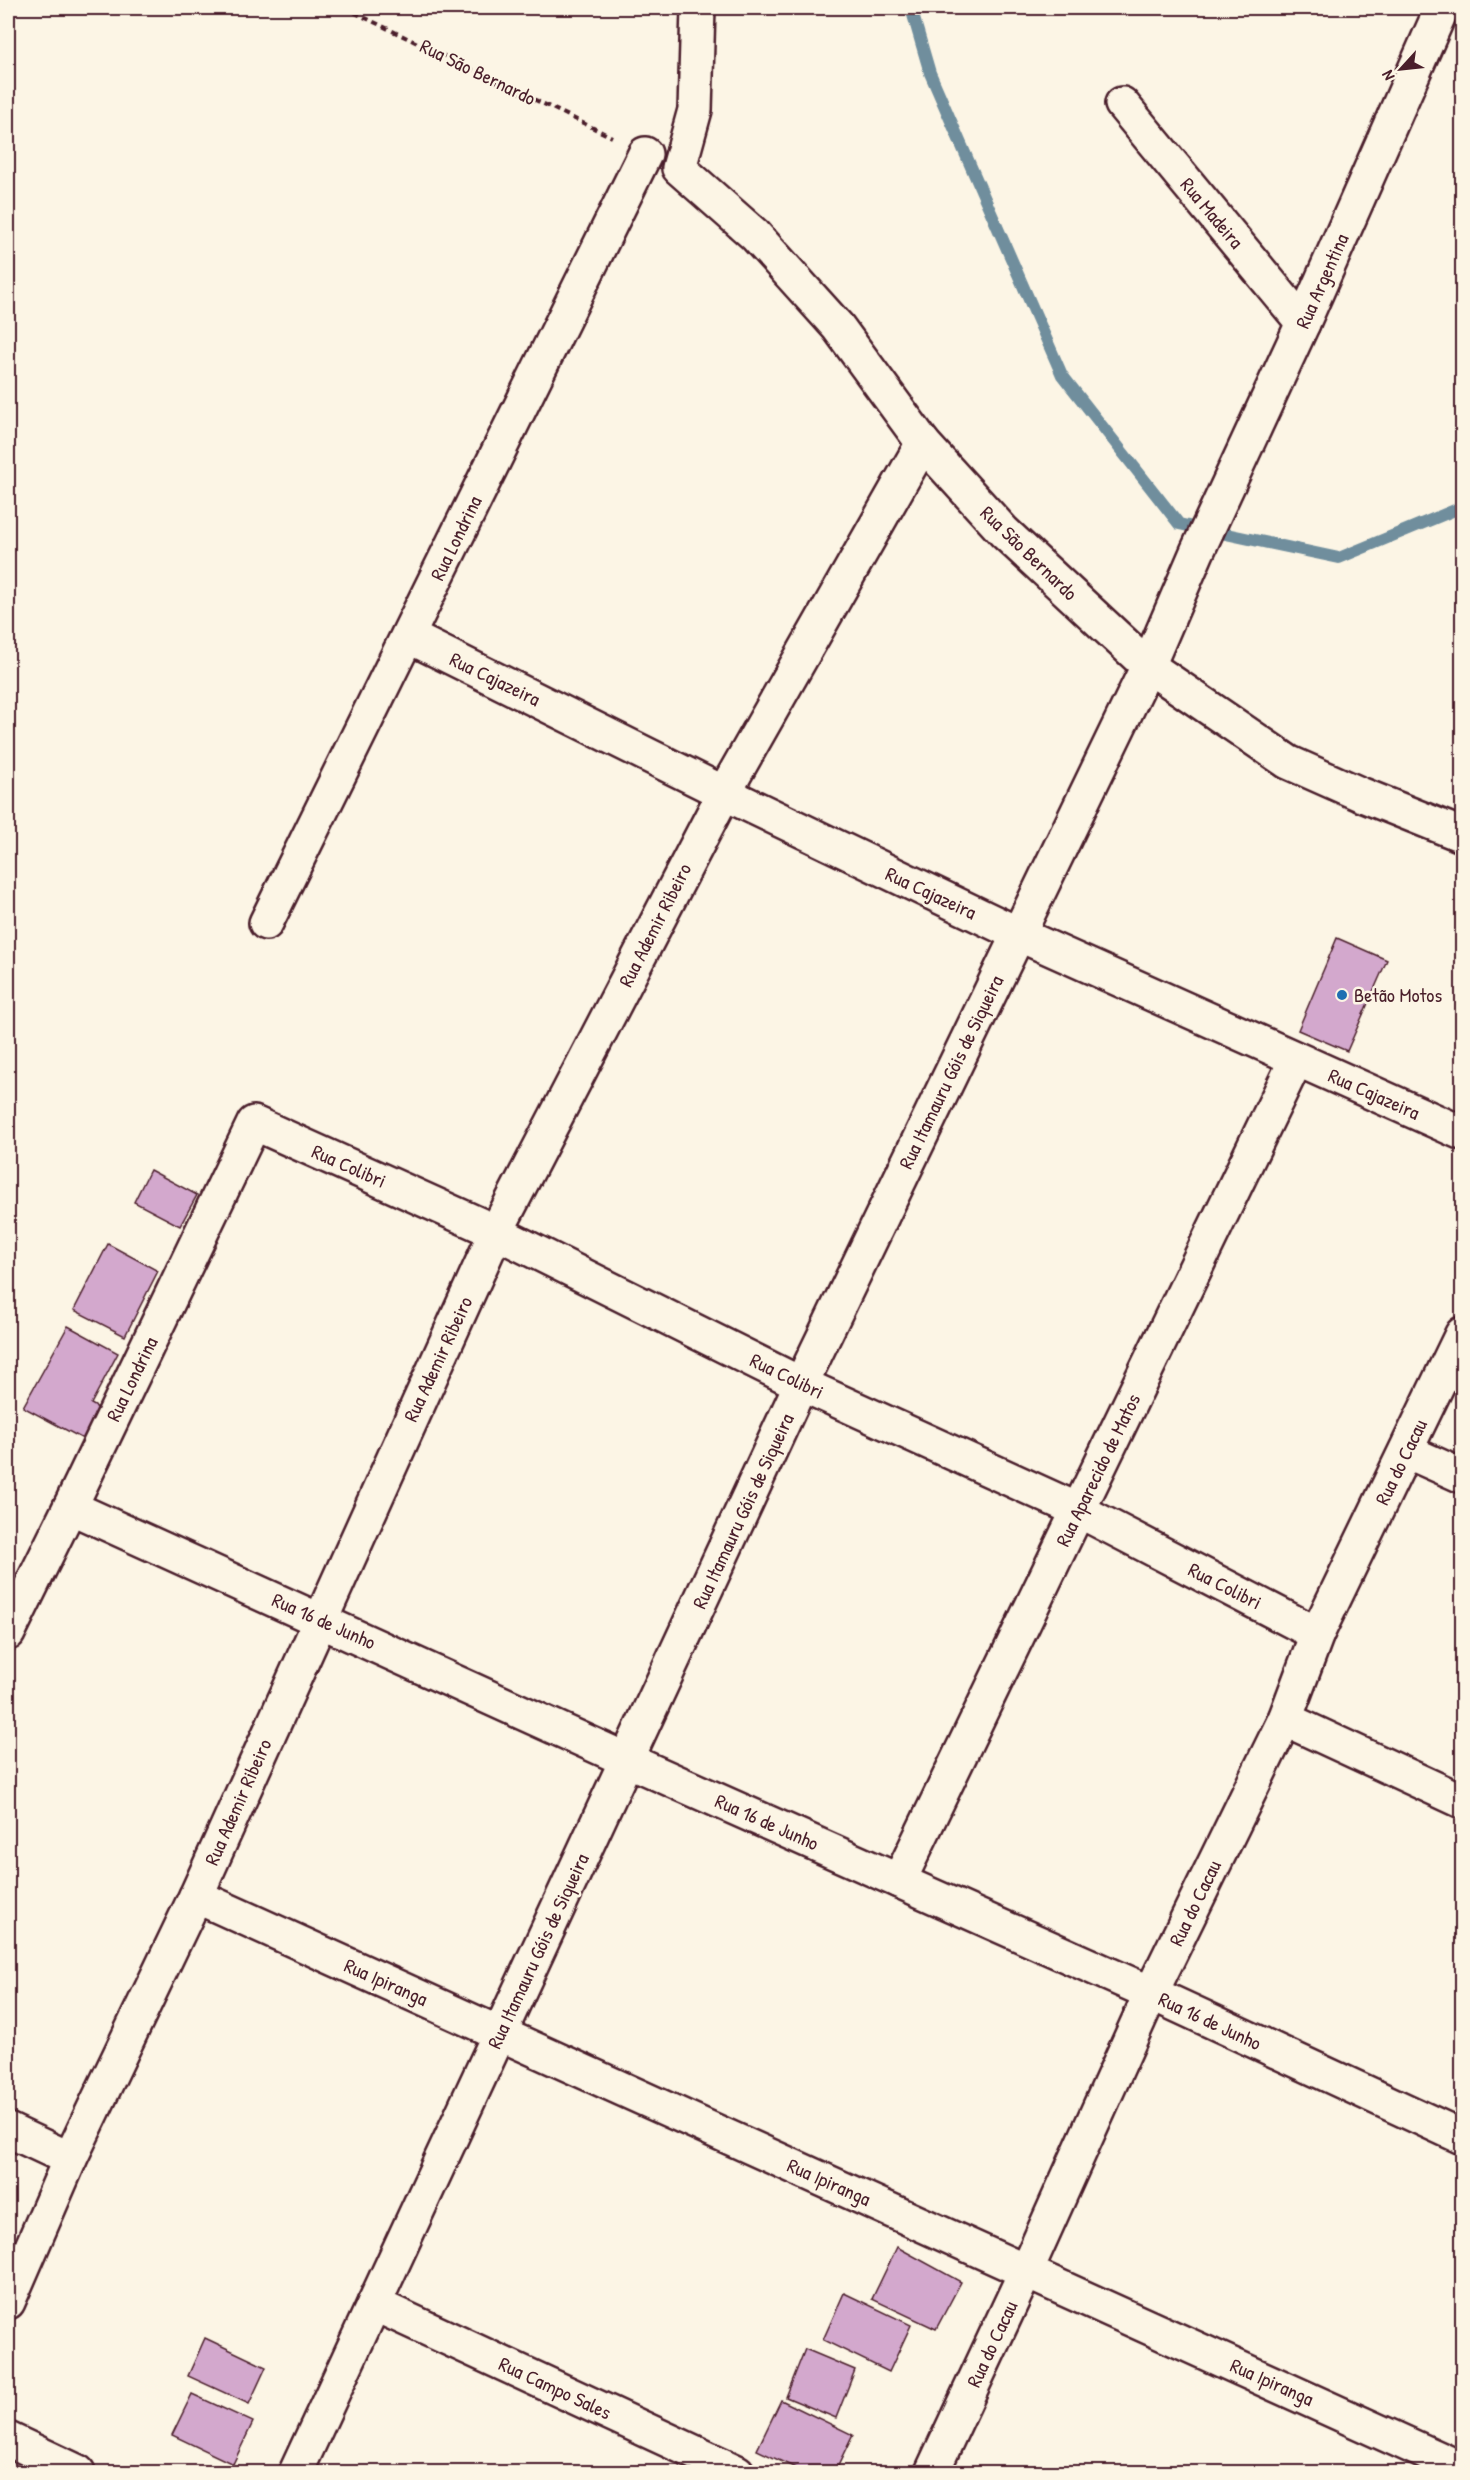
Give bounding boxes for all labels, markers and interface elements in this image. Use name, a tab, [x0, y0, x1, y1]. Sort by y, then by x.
street label: Rua São Bernardo	[416, 32, 541, 111]
north arrow	[1371, 39, 1431, 99]
text: N	[1376, 67, 1399, 85]
street label: Rua Madeira	[1175, 171, 1250, 254]
street label: Rua Argentina	[1289, 229, 1355, 332]
street label: Rua Londrina	[423, 491, 488, 585]
street label: Rua São Bernardo	[975, 499, 1084, 606]
street label: Rua Cajazeira	[446, 645, 545, 712]
street label: Rua Ademir Ribeiro	[612, 858, 697, 991]
street label: Rua Cajazeira	[881, 860, 981, 925]
street label: Rua Itamauru Góis de Siqueira	[892, 970, 1009, 1173]
place label: Betão Motos	[1354, 981, 1442, 1008]
marker: Betão Motos	[1335, 988, 1349, 1002]
street label: Rua Cajazeira	[1324, 1061, 1424, 1126]
street label: Rua Colibri	[308, 1137, 391, 1194]
street label: Rua Ademir Ribeiro	[397, 1292, 478, 1426]
street label: Rua Londrina	[99, 1332, 164, 1426]
street label: Rua Colibri	[746, 1346, 829, 1405]
street label: Rua Aparecido de Matos	[1049, 1389, 1146, 1551]
street label: Rua Itamauru Góis de Siqueira	[685, 1409, 800, 1613]
street label: Rua do Cacau	[1368, 1414, 1433, 1509]
street label: Rua Colibri	[1184, 1556, 1266, 1615]
street label: Rua 16 de Junho	[268, 1586, 380, 1655]
street label: Rua Ademir Ribeiro	[198, 1734, 277, 1869]
street label: Rua 16 de Junho	[711, 1787, 823, 1856]
street label: Rua Itamauru Góis de Siqueira	[480, 1849, 595, 2053]
street label: Rua do Cacau	[1162, 1855, 1227, 1950]
street label: Rua Ipiranga	[340, 1951, 432, 2012]
street label: Rua 16 de Junho	[1154, 1985, 1266, 2056]
street label: Rua Ipiranga	[783, 2151, 875, 2212]
street label: Rua do Cacau	[960, 2296, 1023, 2391]
street label: Rua Campo Sales	[495, 2350, 616, 2426]
street label: Rua Ipiranga	[1226, 2351, 1318, 2412]

